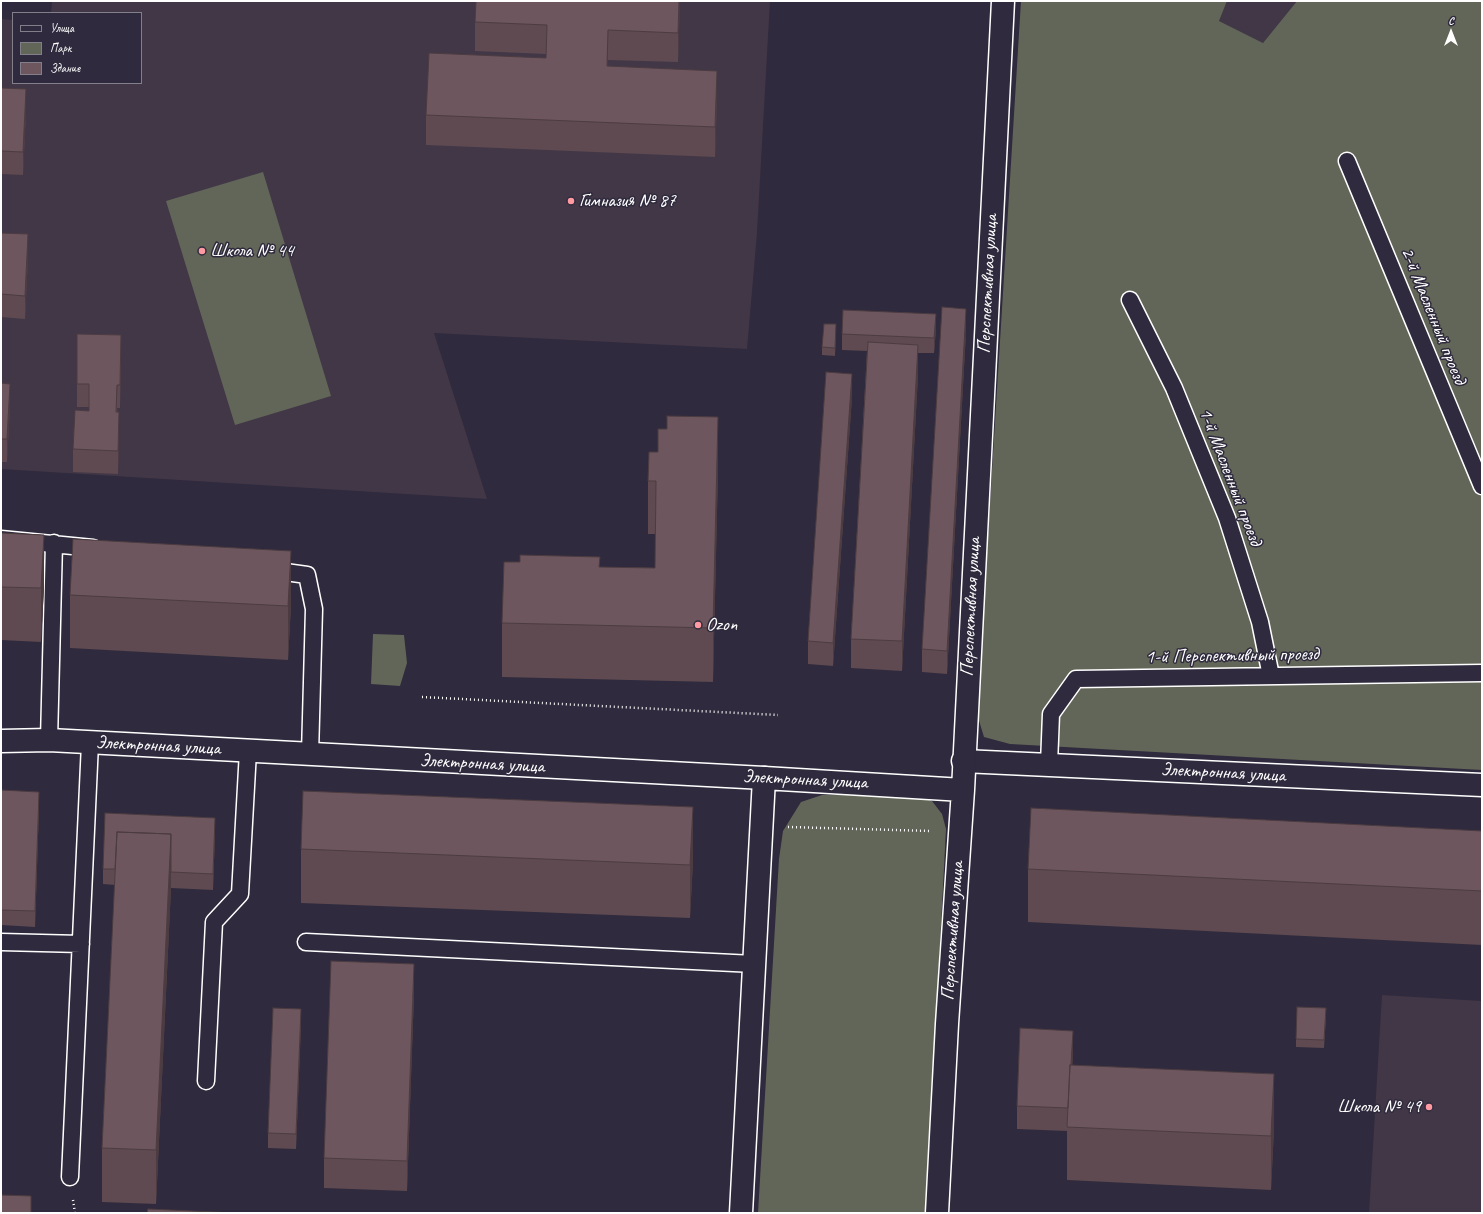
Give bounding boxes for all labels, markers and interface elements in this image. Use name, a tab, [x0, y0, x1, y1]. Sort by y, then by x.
legend	[12, 12, 142, 84]
north arrow	[1431, 12, 1471, 52]
text: С	[1448, 13, 1454, 27]
text: Улица	[50, 20, 74, 36]
text: Парк	[50, 40, 71, 56]
text: Здание	[50, 60, 80, 76]
place label: Гимназия № 87	[579, 190, 676, 212]
marker: Гимназия № 87	[566, 196, 576, 206]
street label: Перспективная улица	[973, 214, 1003, 354]
place label: Школа № 44	[210, 240, 294, 262]
street label: 2-й Масленный проезд	[1395, 244, 1471, 388]
marker: Школа № 44	[197, 246, 207, 256]
street label: 1-й Масленный проезд	[1193, 405, 1267, 549]
street label: Перспективная улица	[956, 537, 986, 677]
place label: Ozon	[706, 614, 737, 636]
marker: Ozon	[693, 620, 703, 630]
street label: 1-й Перспективный проезд	[1145, 643, 1319, 669]
street label: Электронная улица	[95, 731, 221, 761]
street label: Электронная улица	[419, 749, 545, 779]
street label: Электронная улица	[1160, 758, 1286, 788]
street label: Электронная улица	[742, 765, 868, 795]
street label: Перспективная улица	[937, 861, 969, 1001]
place label: Школа № 49	[1337, 1096, 1421, 1118]
marker: Школа № 49	[1424, 1102, 1434, 1112]

